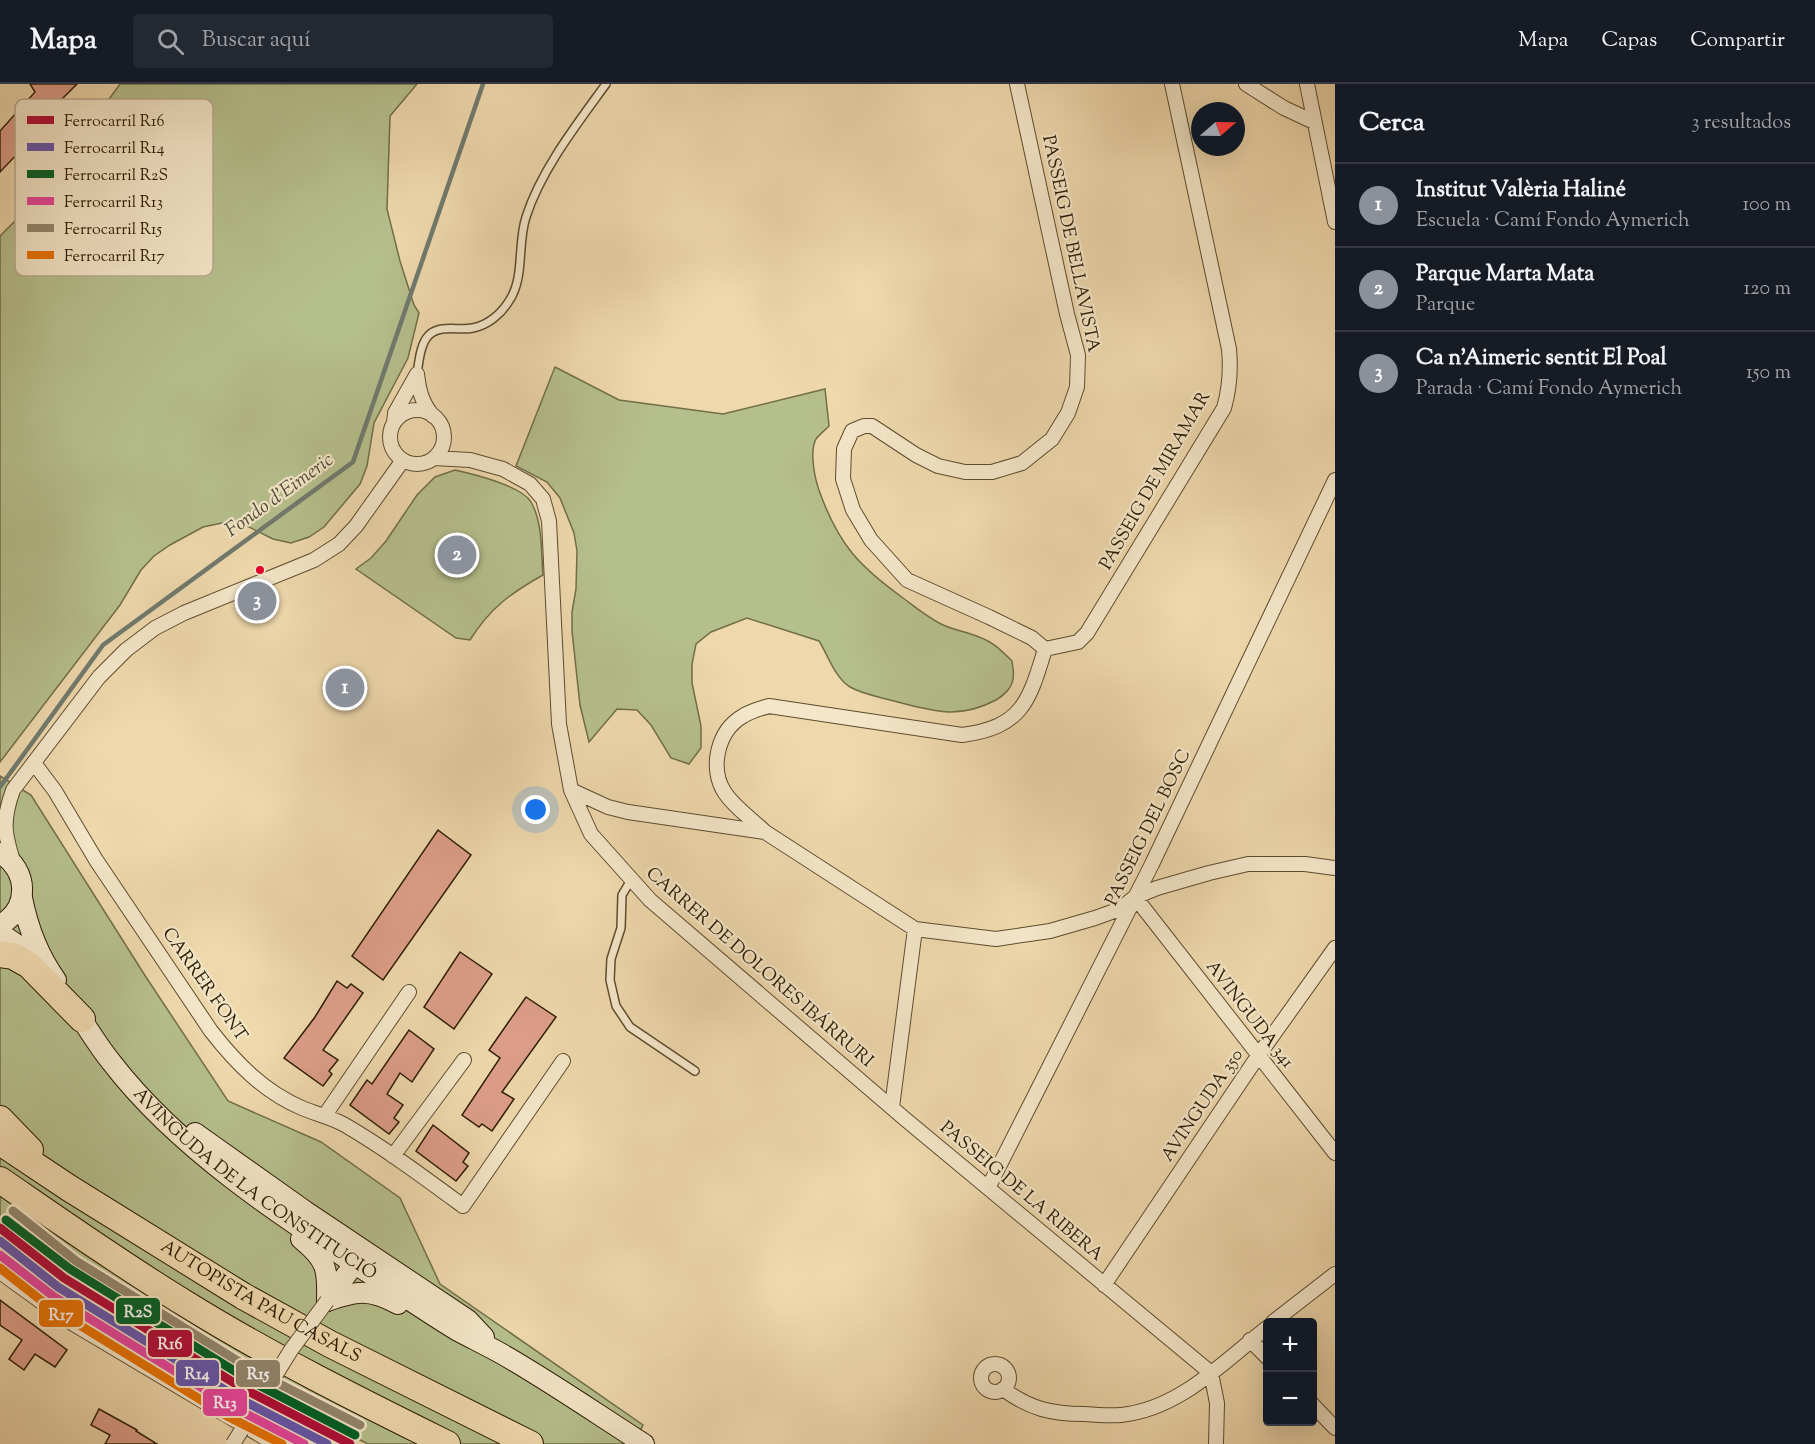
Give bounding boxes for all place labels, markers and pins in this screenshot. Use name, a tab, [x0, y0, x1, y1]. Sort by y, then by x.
pin: 2	[438, 532, 476, 578]
unlabelled marker	[254, 564, 266, 576]
pin: 3	[238, 578, 276, 624]
pin: 1	[326, 666, 364, 710]

